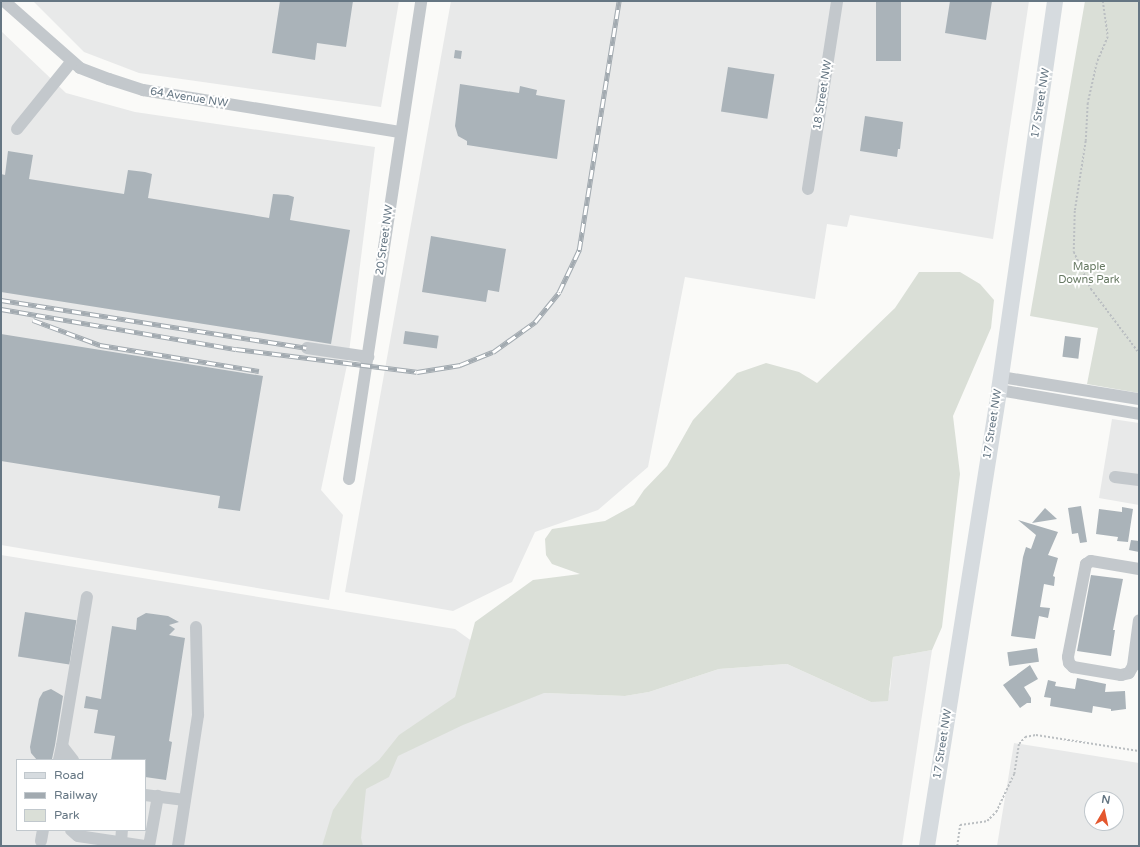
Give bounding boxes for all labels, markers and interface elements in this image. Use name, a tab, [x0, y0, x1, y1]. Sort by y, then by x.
street label: 18 Street NW	[811, 59, 835, 131]
street label: 17 Street NW	[1029, 67, 1053, 139]
street label: 64 Avenue NW	[149, 85, 229, 111]
street label: 20 Street NW	[374, 204, 396, 276]
park label: Maple Downs Park	[1058, 261, 1120, 287]
street label: 17 Street NW	[981, 388, 1005, 460]
street label: 17 Street NW	[931, 708, 955, 780]
legend	[16, 759, 146, 831]
text: Road	[54, 768, 84, 782]
text: Railway	[54, 788, 98, 802]
north arrow	[1084, 791, 1124, 831]
text: N	[1100, 793, 1111, 807]
text: Park	[54, 808, 80, 822]

